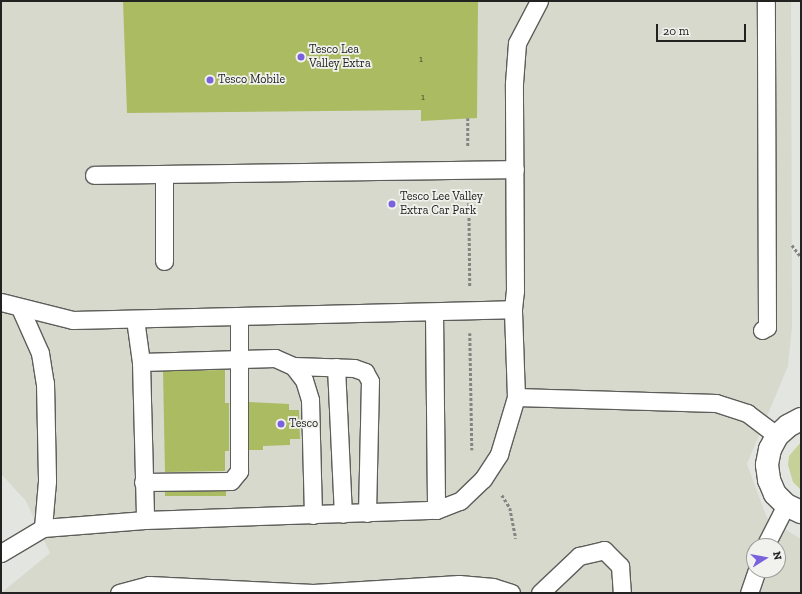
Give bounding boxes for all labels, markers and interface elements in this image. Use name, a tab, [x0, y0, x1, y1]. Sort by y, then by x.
scale bar	[658, 16, 748, 42]
text: 20 m	[663, 24, 689, 38]
place label: Tesco Lea Valley Extra	[309, 43, 371, 71]
marker: Tesco Lea Valley Extra	[296, 52, 306, 62]
house number: 1	[419, 54, 423, 66]
place label: Tesco Mobile	[218, 73, 285, 87]
marker: Tesco Mobile	[205, 75, 215, 85]
house number: 1	[421, 92, 425, 104]
place label: Tesco Lee Valley Extra Car Park	[400, 190, 483, 218]
marker: Tesco Lee Valley Extra Car Park	[387, 199, 397, 209]
place label: Tesco	[289, 417, 318, 431]
marker: Tesco	[276, 419, 286, 429]
north arrow	[746, 538, 786, 578]
text: N	[770, 550, 784, 561]

